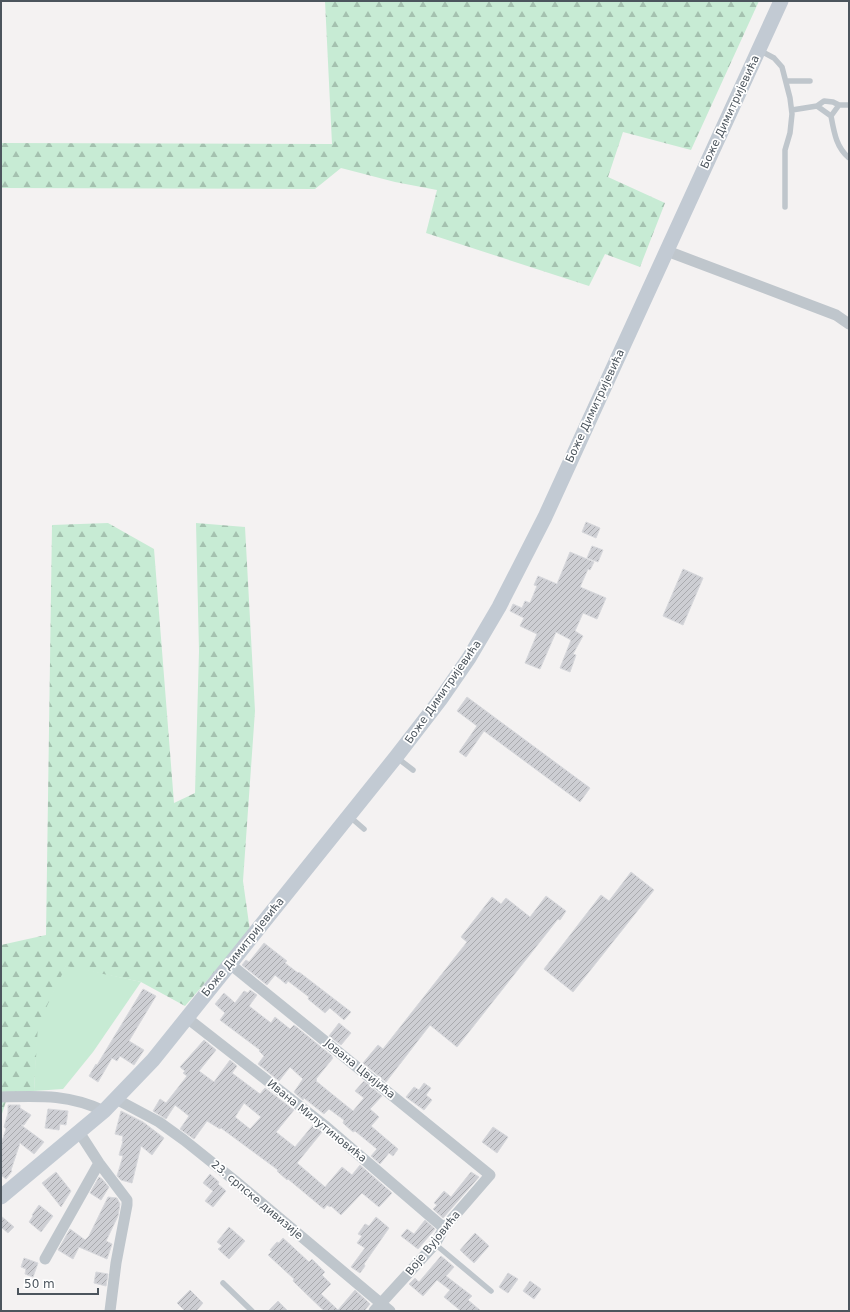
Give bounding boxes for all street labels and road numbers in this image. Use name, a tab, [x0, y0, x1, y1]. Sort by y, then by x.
street label: Боже Димитријевића	[698, 53, 762, 171]
street label: Боже Димитријевића	[563, 347, 627, 465]
street label: Боже Димитријевића	[402, 638, 484, 746]
street label: Боже Димитријевића	[199, 895, 287, 999]
street label: Јована Цвијића	[321, 1036, 398, 1101]
street label: Ивана Милутиновића	[265, 1077, 369, 1165]
street label: 23. српске дивизије	[209, 1158, 306, 1242]
street label: Воје Вујовића	[403, 1208, 463, 1278]

